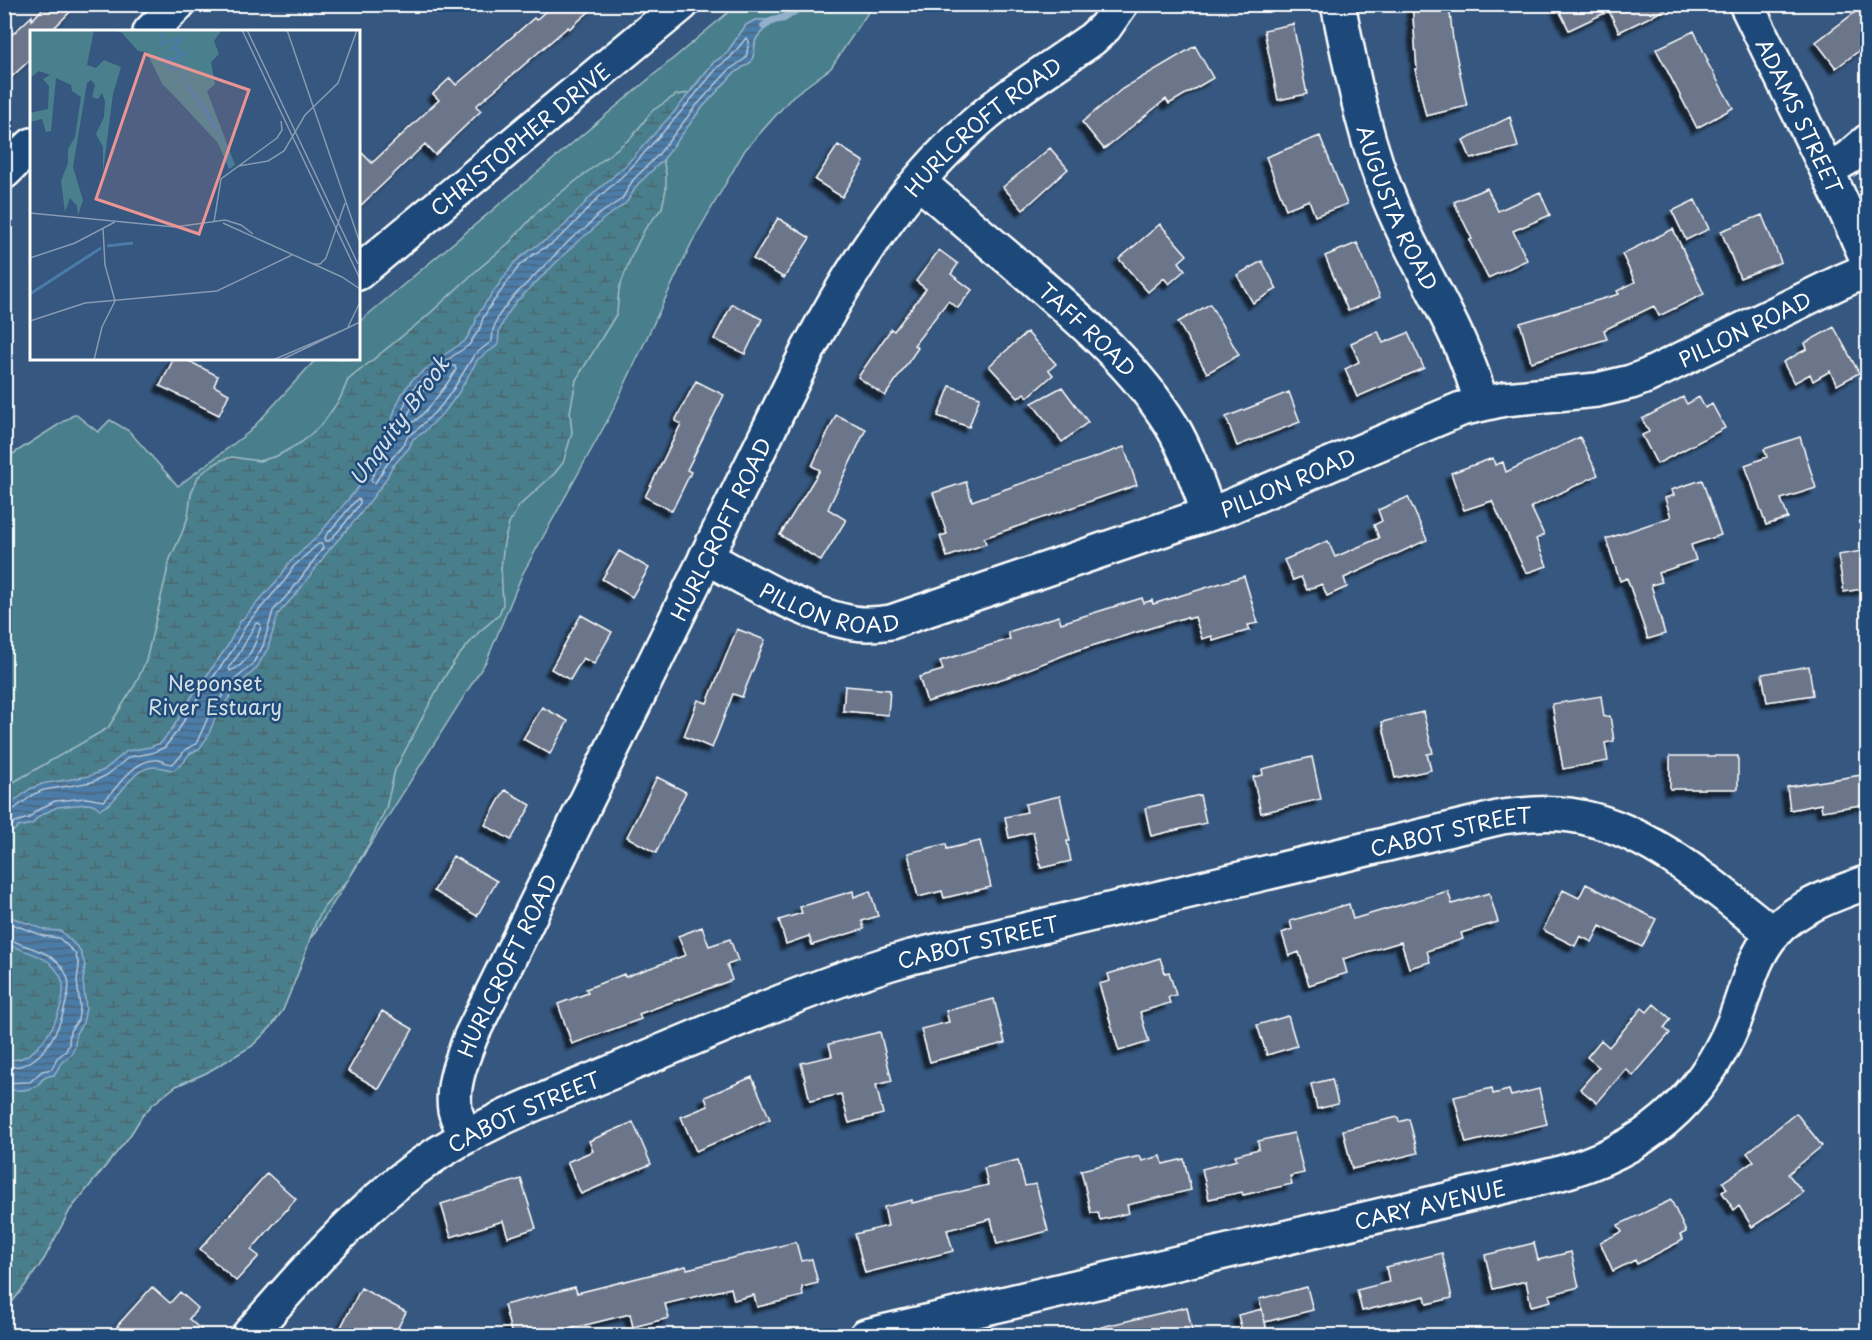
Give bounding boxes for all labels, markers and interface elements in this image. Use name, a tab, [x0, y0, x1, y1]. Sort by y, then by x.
inset map	[30, 30, 360, 360]
street label: ADAMS STREET	[1749, 32, 1852, 199]
street label: HURLCROFT ROAD	[896, 48, 1068, 203]
street label: CHRISTOPHER DRIVE	[423, 55, 617, 223]
street label: AUGUSTA ROAD	[1349, 121, 1447, 296]
street label: TAFF ROAD	[1032, 275, 1144, 383]
street label: PILLON ROAD	[1673, 282, 1816, 374]
water label: Unquity Brook	[340, 347, 457, 492]
street label: HURLCROFT ROAD	[662, 432, 779, 626]
street label: PILLON ROAD	[1216, 439, 1361, 525]
street label: PILLON ROAD	[754, 573, 902, 640]
park label: Neponset River Estuary	[148, 666, 282, 722]
street label: CABOT STREET	[1367, 798, 1533, 864]
street label: HURLCROFT ROAD	[448, 868, 564, 1061]
street label: CABOT STREET	[893, 906, 1062, 976]
street label: CABOT STREET	[441, 1062, 605, 1160]
street label: CARY AVENUE	[1351, 1171, 1508, 1237]

